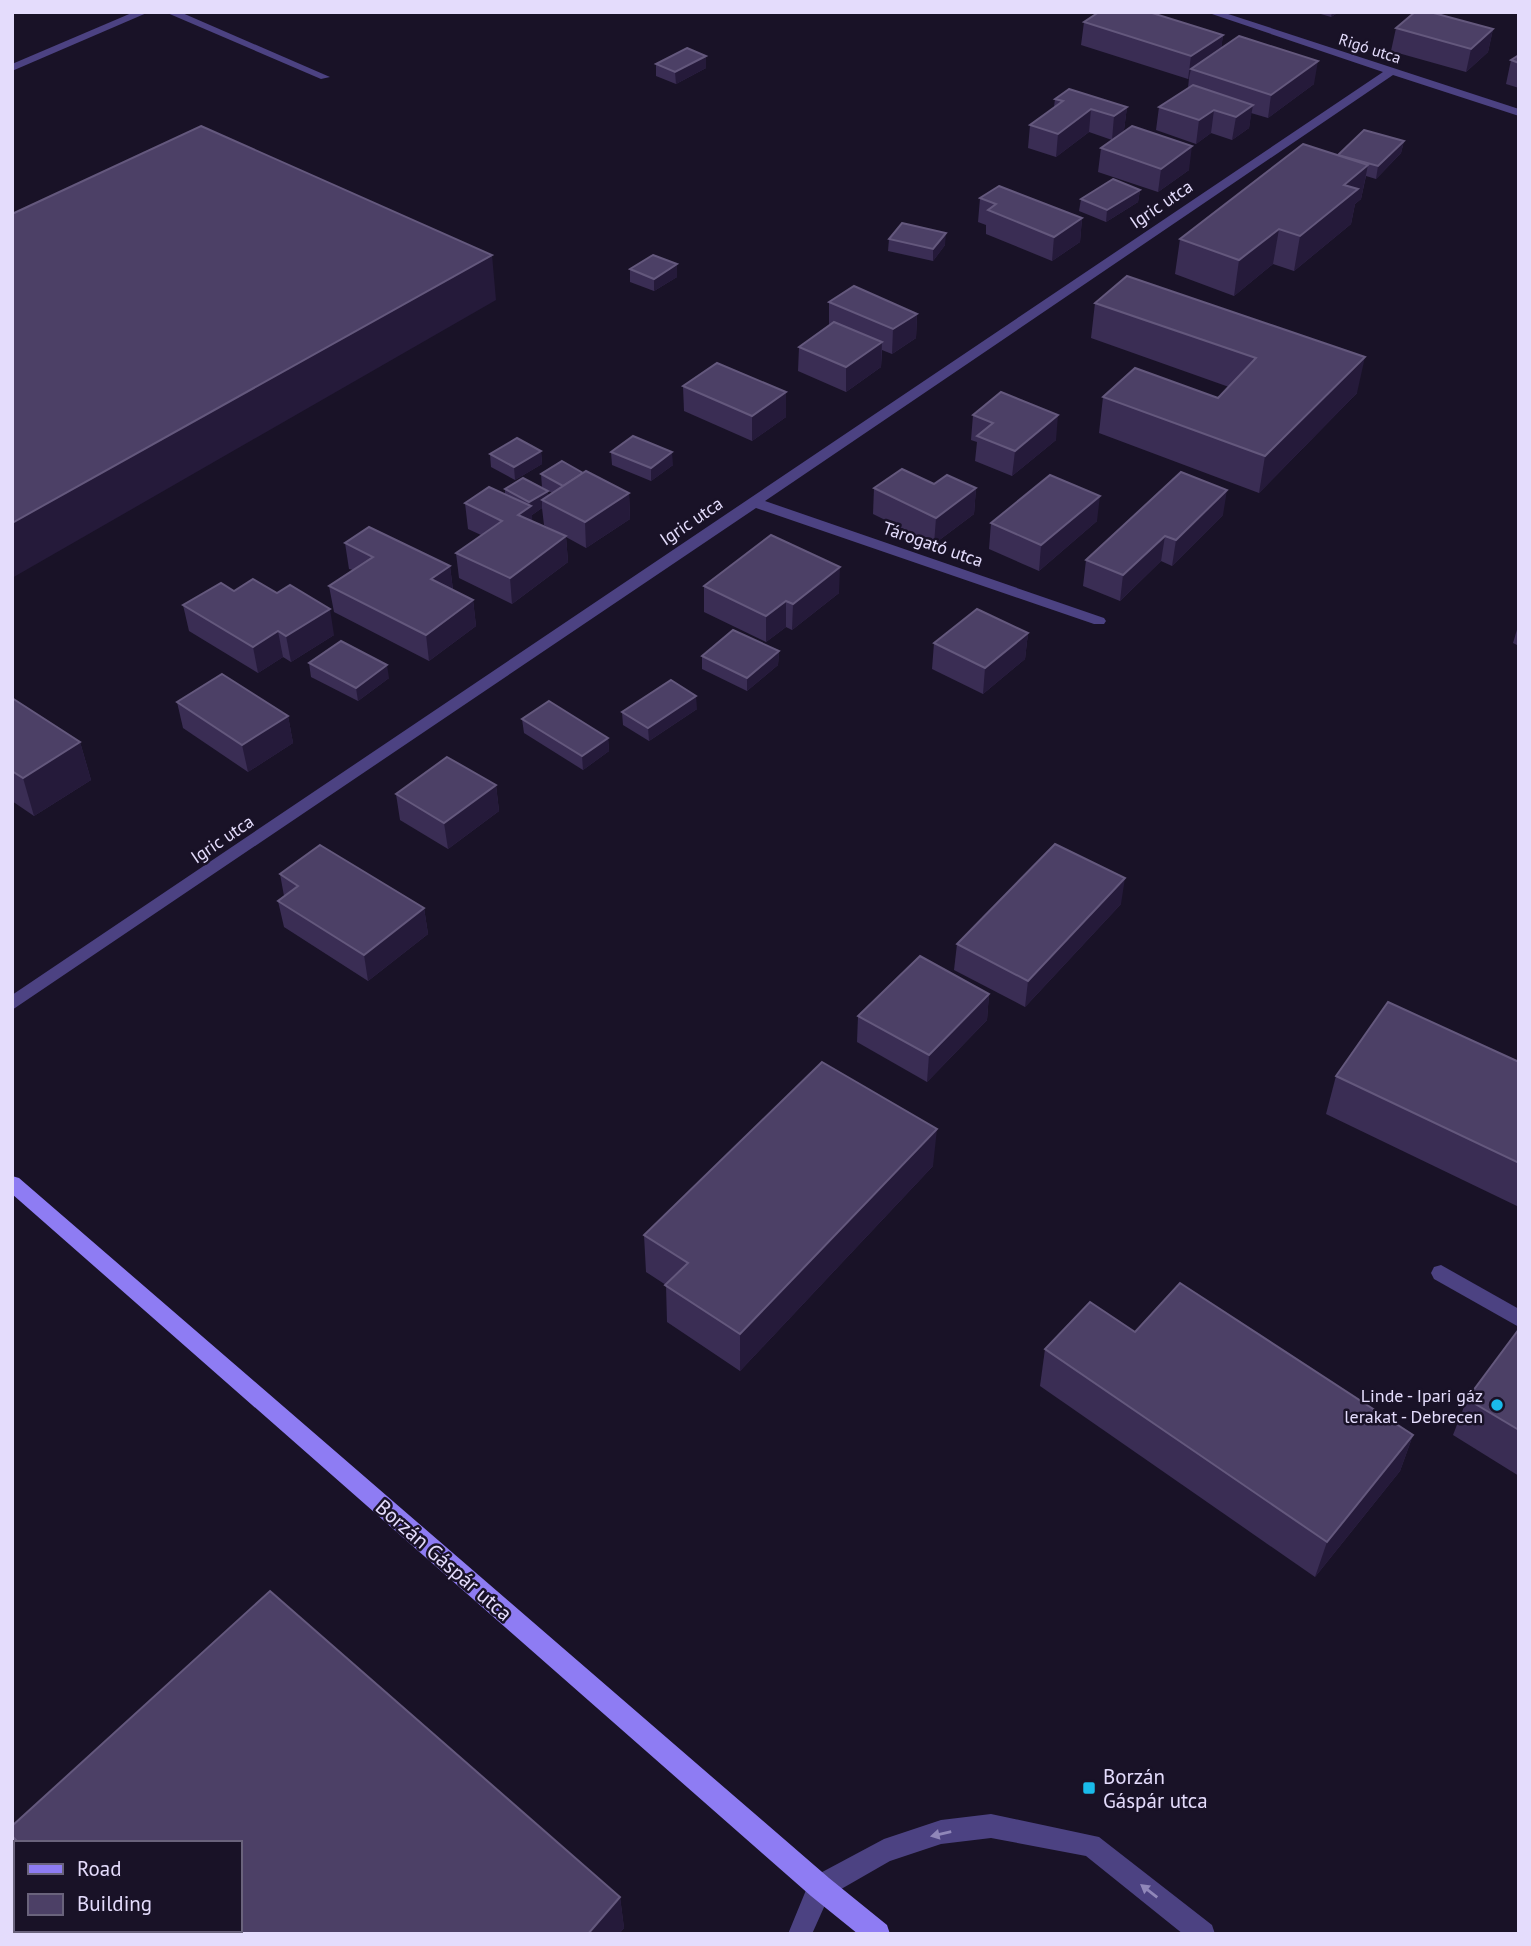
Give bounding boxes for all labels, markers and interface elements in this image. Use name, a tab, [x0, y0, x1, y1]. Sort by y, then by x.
street label: Rigó utca	[1336, 29, 1404, 67]
street label: Igric utca	[1125, 175, 1197, 233]
street label: Igric utca	[655, 492, 727, 550]
street label: Tárogató utca	[880, 516, 986, 572]
street label: Igric utca	[186, 810, 258, 868]
place label: Linde - Ipari gáz lerakat - Debrecen	[1344, 1384, 1483, 1428]
marker: Linde - Ipari gáz lerakat - Debrecen	[1489, 1397, 1505, 1413]
street label: Borzán Gáspár utca	[370, 1493, 518, 1627]
place label: Borzán Gáspár utca	[1103, 1763, 1208, 1814]
marker: Borzán Gáspár utca	[1081, 1780, 1097, 1796]
one-way arrow	[929, 1829, 951, 1840]
legend	[14, 1841, 242, 1932]
text: Road	[77, 1855, 121, 1882]
one-way arrow	[1141, 1884, 1159, 1899]
text: Building	[77, 1890, 152, 1917]

